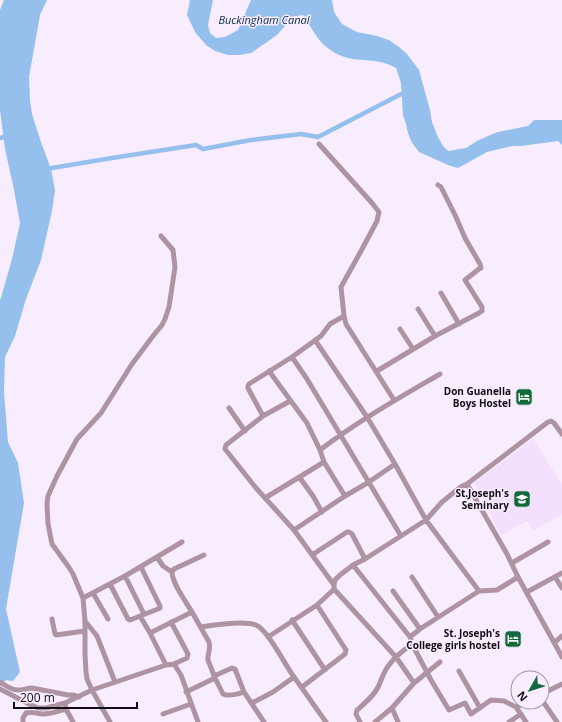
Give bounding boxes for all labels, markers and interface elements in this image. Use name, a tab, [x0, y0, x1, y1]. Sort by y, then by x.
water label: Buckingham Canal	[218, 12, 310, 27]
place label: Don Guanella Boys Hostel	[444, 384, 511, 410]
hotel icon: Don Guanella Boys Hostel	[514, 387, 534, 407]
place label: St.Joseph's Seminary	[455, 486, 509, 512]
school or university icon: St.Joseph's Seminary	[512, 489, 532, 509]
place label: St. Joseph's College girls hostel	[406, 626, 500, 652]
hotel icon: St. Joseph's College girls hostel	[503, 629, 523, 649]
north arrow	[510, 670, 550, 710]
scale bar	[14, 684, 137, 710]
text: N	[513, 688, 530, 705]
text: 200 m	[20, 689, 55, 706]

